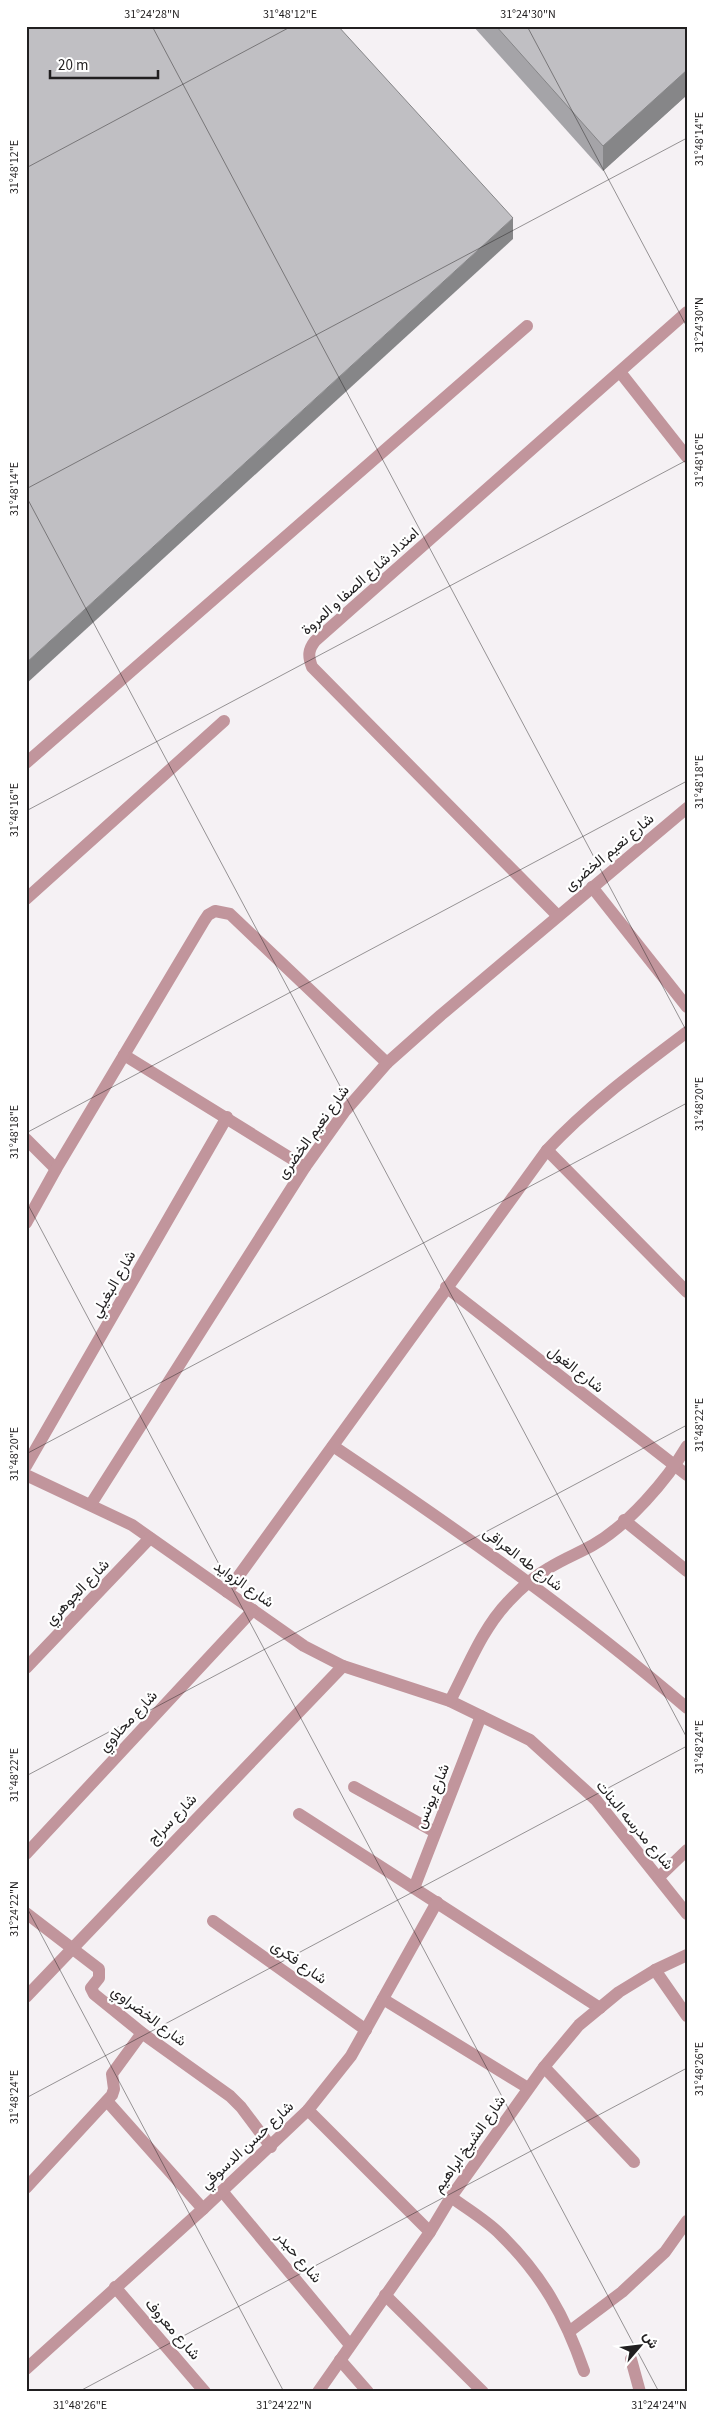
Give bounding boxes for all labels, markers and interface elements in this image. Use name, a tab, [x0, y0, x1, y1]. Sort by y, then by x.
text: 31°24'28"N	[124, 6, 180, 23]
text: 31°48'12"E	[263, 6, 317, 23]
text: 31°24'30"N	[500, 6, 556, 23]
scale bar	[50, 48, 158, 80]
text: 20 m	[58, 55, 88, 76]
text: 31°48'14"E	[691, 112, 708, 166]
text: 31°48'12"E	[6, 140, 23, 194]
text: 31°24'30"N	[691, 297, 708, 353]
text: 31°48'16"E	[691, 433, 708, 487]
text: 31°48'14"E	[6, 462, 23, 516]
street label: امتداد شارع الصفا و المروة	[297, 523, 424, 640]
text: 31°48'18"E	[691, 755, 708, 809]
text: 31°48'16"E	[6, 783, 23, 837]
street label: شارع نعيم الخضرى	[560, 808, 659, 896]
text: 31°48'20"E	[691, 1077, 708, 1131]
street label: شارع نعيم الخضرى	[272, 1081, 355, 1183]
text: 31°48'18"E	[6, 1105, 23, 1159]
street label: شارع البغيلي	[86, 1247, 143, 1323]
street label: شارع الغول	[543, 1341, 608, 1398]
text: 31°48'22"E	[691, 1398, 708, 1452]
text: 31°48'20"E	[6, 1427, 23, 1481]
street label: شارع طه العراقى	[478, 1522, 567, 1596]
street label: شارع الجوهري	[40, 1554, 116, 1631]
street label: شارع الزوايد	[209, 1556, 278, 1613]
street label: شارع محلاوي	[94, 1686, 164, 1758]
text: 31°48'24"E	[691, 1720, 708, 1774]
text: 31°48'22"E	[6, 1748, 23, 1802]
street label: شارع يونس	[410, 1761, 455, 1832]
street label: شارع مدرسه البنات	[591, 1776, 678, 1875]
street label: شارع سراج	[143, 1789, 202, 1849]
text: 31°24'22"N	[6, 1881, 23, 1937]
street label: شارع فكرى	[266, 1935, 331, 1989]
street label: شارع الخضراوي	[105, 1981, 191, 2053]
text: 31°48'26"E	[691, 2042, 708, 2096]
text: 31°48'24"E	[6, 2070, 23, 2124]
street label: شارع الشيخ ابراهيم	[428, 2091, 511, 2197]
street label: شارع حسن الدسوقي	[196, 2096, 300, 2196]
street label: شارع حيدر	[270, 2226, 327, 2288]
street label: شارع معروف	[140, 2294, 205, 2365]
north arrow	[616, 2320, 666, 2370]
text: ش	[638, 2328, 663, 2353]
text: 31°48'26"E	[53, 2397, 107, 2414]
text: 31°24'22"N	[256, 2397, 312, 2414]
text: 31°24'24"N	[631, 2397, 687, 2414]

